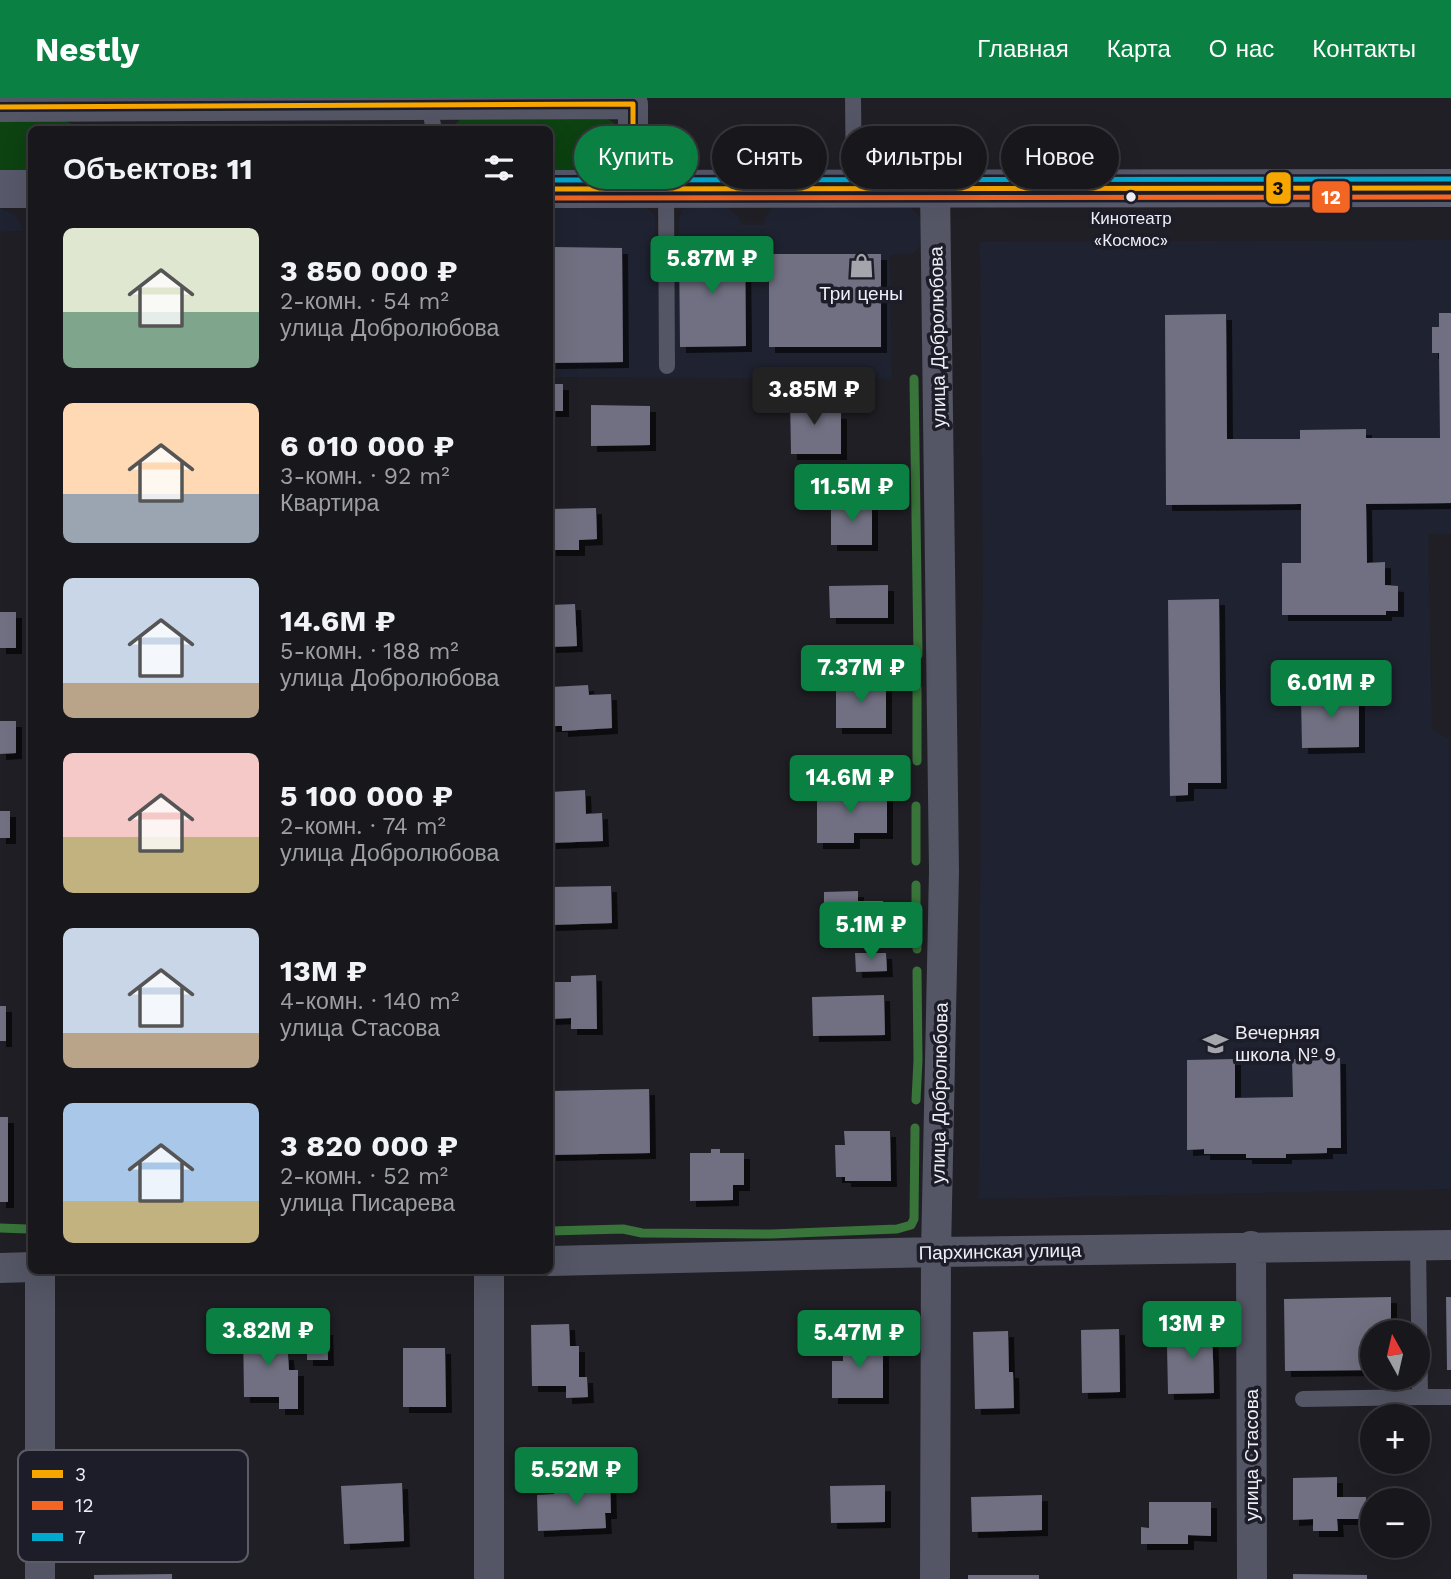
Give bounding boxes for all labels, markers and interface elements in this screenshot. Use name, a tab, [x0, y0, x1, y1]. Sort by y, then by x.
text: Nestly	[35, 30, 139, 69]
text: Главная	[977, 35, 1069, 63]
text: Карта	[1107, 35, 1171, 63]
text: О нас	[1209, 35, 1274, 63]
text: Контакты	[1312, 35, 1416, 63]
chip: Купить	[574, 126, 698, 189]
chip: Снять	[712, 126, 827, 189]
chip: Фильтры	[841, 126, 987, 189]
chip: Новое	[1001, 126, 1119, 189]
icon: filters	[480, 149, 518, 187]
text: Объектов: 11	[63, 151, 253, 186]
line badge: 3	[1265, 171, 1292, 205]
text: 3	[1272, 177, 1284, 200]
line badge: 12	[1311, 180, 1351, 214]
text: 12	[1321, 186, 1341, 209]
marker: Кинотеатр «Космос»	[1124, 190, 1138, 204]
place label: Кинотеатр «Космос»	[1090, 208, 1172, 250]
pin: 5.87M ₽	[647, 236, 777, 296]
text: 5.87M ₽	[666, 245, 758, 272]
street label: улица Добролюбова	[924, 246, 951, 428]
shop icon: Три цены	[847, 251, 875, 279]
text: 3 850 000 ₽	[280, 253, 458, 288]
icon: home	[119, 256, 203, 340]
place label: Три цены	[819, 282, 903, 305]
text: 2-комн. · 54 m²	[280, 288, 449, 315]
text: улица Добролюбова	[280, 315, 499, 342]
pin: 3.85M ₽	[749, 368, 879, 427]
text: 3.85M ₽	[768, 376, 860, 403]
text: 6 010 000 ₽	[280, 428, 454, 463]
icon: home	[119, 431, 203, 515]
text: 3-комн. · 92 m²	[280, 463, 450, 490]
pin: 11.5M ₽	[787, 464, 917, 524]
text: 11.5M ₽	[810, 473, 894, 500]
text: Квартира	[280, 490, 379, 517]
text: 14.6M ₽	[280, 603, 396, 638]
icon: home	[119, 606, 203, 690]
text: 5-комн. · 188 m²	[280, 638, 459, 665]
pin: 7.37M ₽	[796, 646, 926, 705]
text: 7.37M ₽	[817, 654, 905, 681]
pin: 6.01M ₽	[1266, 660, 1396, 720]
text: улица Добролюбова	[280, 665, 499, 692]
text: 6.01M ₽	[1287, 669, 1375, 696]
pin: 14.6M ₽	[785, 756, 915, 815]
text: 14.6M ₽	[806, 764, 894, 791]
text: 5 100 000 ₽	[280, 778, 453, 813]
icon: home	[119, 781, 203, 865]
text: 2-комн. · 74 m²	[280, 813, 446, 840]
text: улица Добролюбова	[280, 840, 499, 867]
pin: 5.1M ₽	[814, 902, 928, 962]
text: 5.1M ₽	[836, 911, 907, 938]
text: 13M ₽	[280, 953, 367, 988]
icon: home	[119, 956, 203, 1040]
text: 4-комн. · 140 m²	[280, 988, 459, 1015]
street label: улица Добролюбова	[926, 1002, 953, 1184]
text: улица Стасова	[280, 1015, 440, 1042]
place label: Вечерняя школа № 9	[1235, 1021, 1336, 1066]
school or university icon: Вечерняя школа № 9	[1201, 1029, 1229, 1057]
text: 3 820 000 ₽	[280, 1128, 458, 1163]
icon: home	[119, 1131, 203, 1215]
text: 2-комн. · 52 m²	[280, 1163, 448, 1190]
text: улица Писарева	[280, 1190, 455, 1217]
street label: Пархинская улица	[918, 1239, 1082, 1264]
pin: 13M ₽	[1143, 1302, 1241, 1361]
pin: 3.82M ₽	[203, 1308, 333, 1368]
pin: 5.47M ₽	[794, 1310, 924, 1370]
text: 13M ₽	[1159, 1310, 1225, 1337]
text: 3.82M ₽	[222, 1317, 314, 1344]
text: 5.47M ₽	[813, 1319, 905, 1346]
north arrow	[1360, 1320, 1430, 1390]
map controls	[1360, 1320, 1430, 1558]
street label: улица Стасова	[1240, 1388, 1263, 1521]
button: +	[1360, 1404, 1430, 1474]
pin: 5.52M ₽	[511, 1448, 641, 1507]
legend	[18, 1450, 248, 1562]
text: 5.52M ₽	[531, 1456, 621, 1483]
text: 3	[75, 1463, 86, 1486]
button: −	[1360, 1488, 1430, 1558]
text: 12	[75, 1494, 94, 1517]
text: 7	[75, 1526, 86, 1549]

